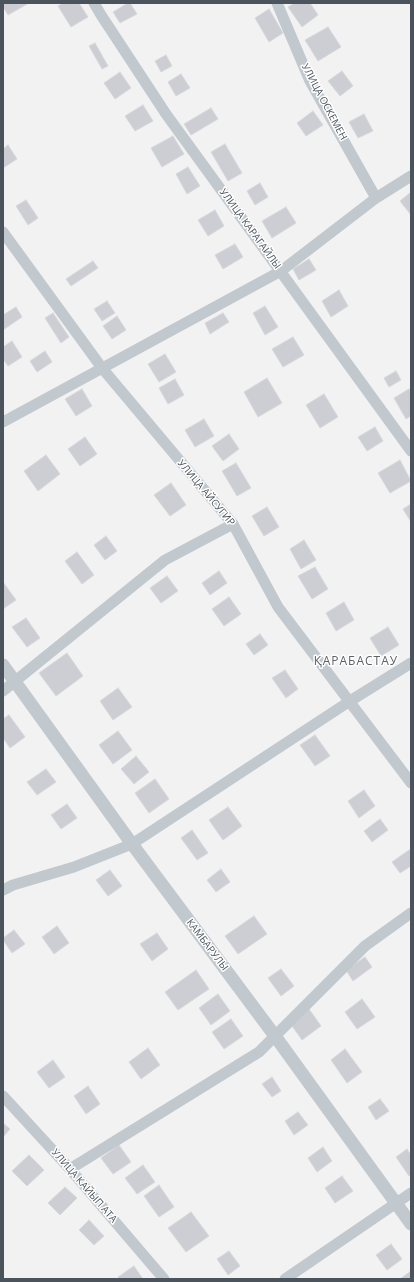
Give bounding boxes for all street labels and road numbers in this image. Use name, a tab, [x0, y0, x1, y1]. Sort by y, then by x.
street label: УЛИЦА ОСКЕМЕН	[299, 62, 349, 142]
street label: УЛИЦА КАРАГАЙЛЫ	[217, 186, 283, 272]
street label: УЛИЦА АЙСУГИР	[175, 458, 237, 528]
street label: КАМБАРУЛЫ	[184, 917, 230, 973]
street label: УЛИЦА КАЙЫП АТА	[49, 1147, 119, 1225]

